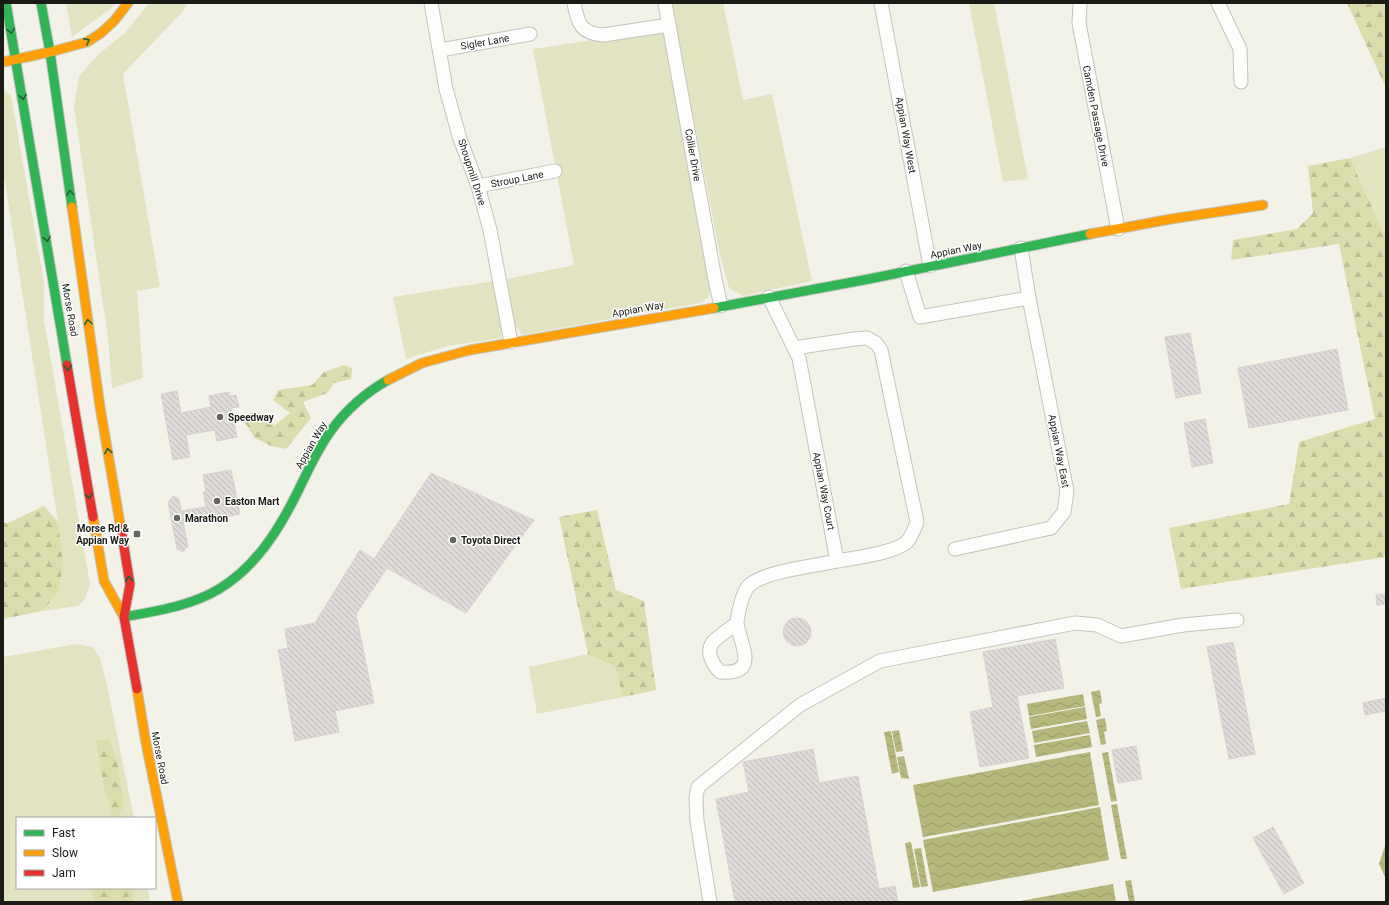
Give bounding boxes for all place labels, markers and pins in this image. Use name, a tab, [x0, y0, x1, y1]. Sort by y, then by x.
marker: Speedway	[215, 412, 225, 422]
place label: Speedway	[228, 412, 275, 423]
marker: Easton Mart	[212, 496, 222, 506]
place label: Easton Mart	[225, 496, 280, 507]
marker: Marathon	[172, 513, 182, 523]
place label: Marathon	[185, 513, 229, 524]
place label: Morse Rd & Appian Way	[76, 523, 130, 546]
marker: Morse Rd & Appian Way	[132, 529, 142, 539]
marker: Toyota Direct	[448, 535, 458, 545]
place label: Toyota Direct	[461, 535, 521, 546]

